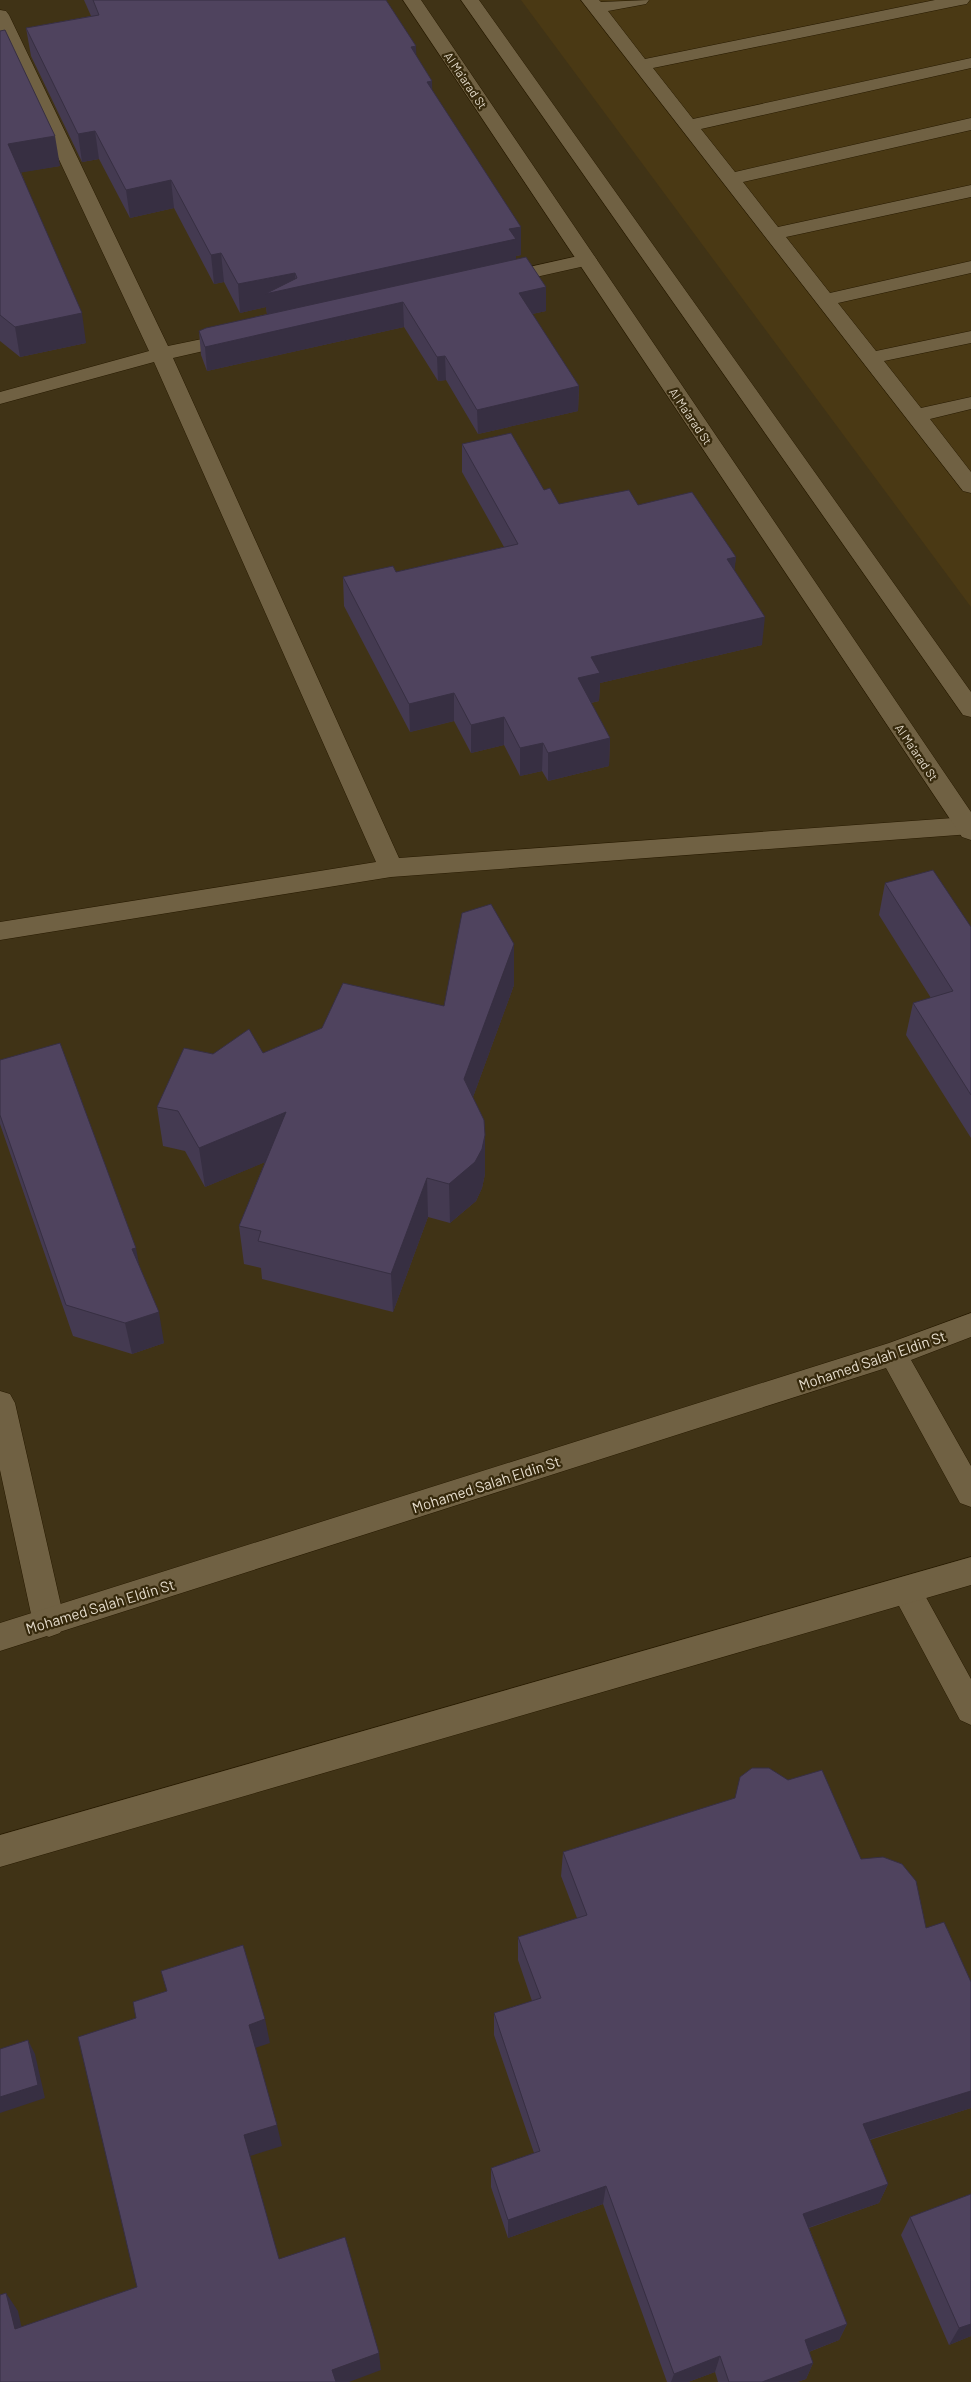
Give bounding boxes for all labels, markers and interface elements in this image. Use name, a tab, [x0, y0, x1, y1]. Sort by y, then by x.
street label: Al Ma'arad St	[442, 49, 490, 111]
street label: Al Ma'arad St	[667, 385, 715, 447]
street label: Al Ma'arad St	[893, 721, 941, 783]
street label: Mohamed Salah Eldin St	[796, 1326, 948, 1394]
street label: Mohamed Salah Eldin St	[410, 1452, 562, 1516]
street label: Mohamed Salah Eldin St	[23, 1575, 177, 1637]

